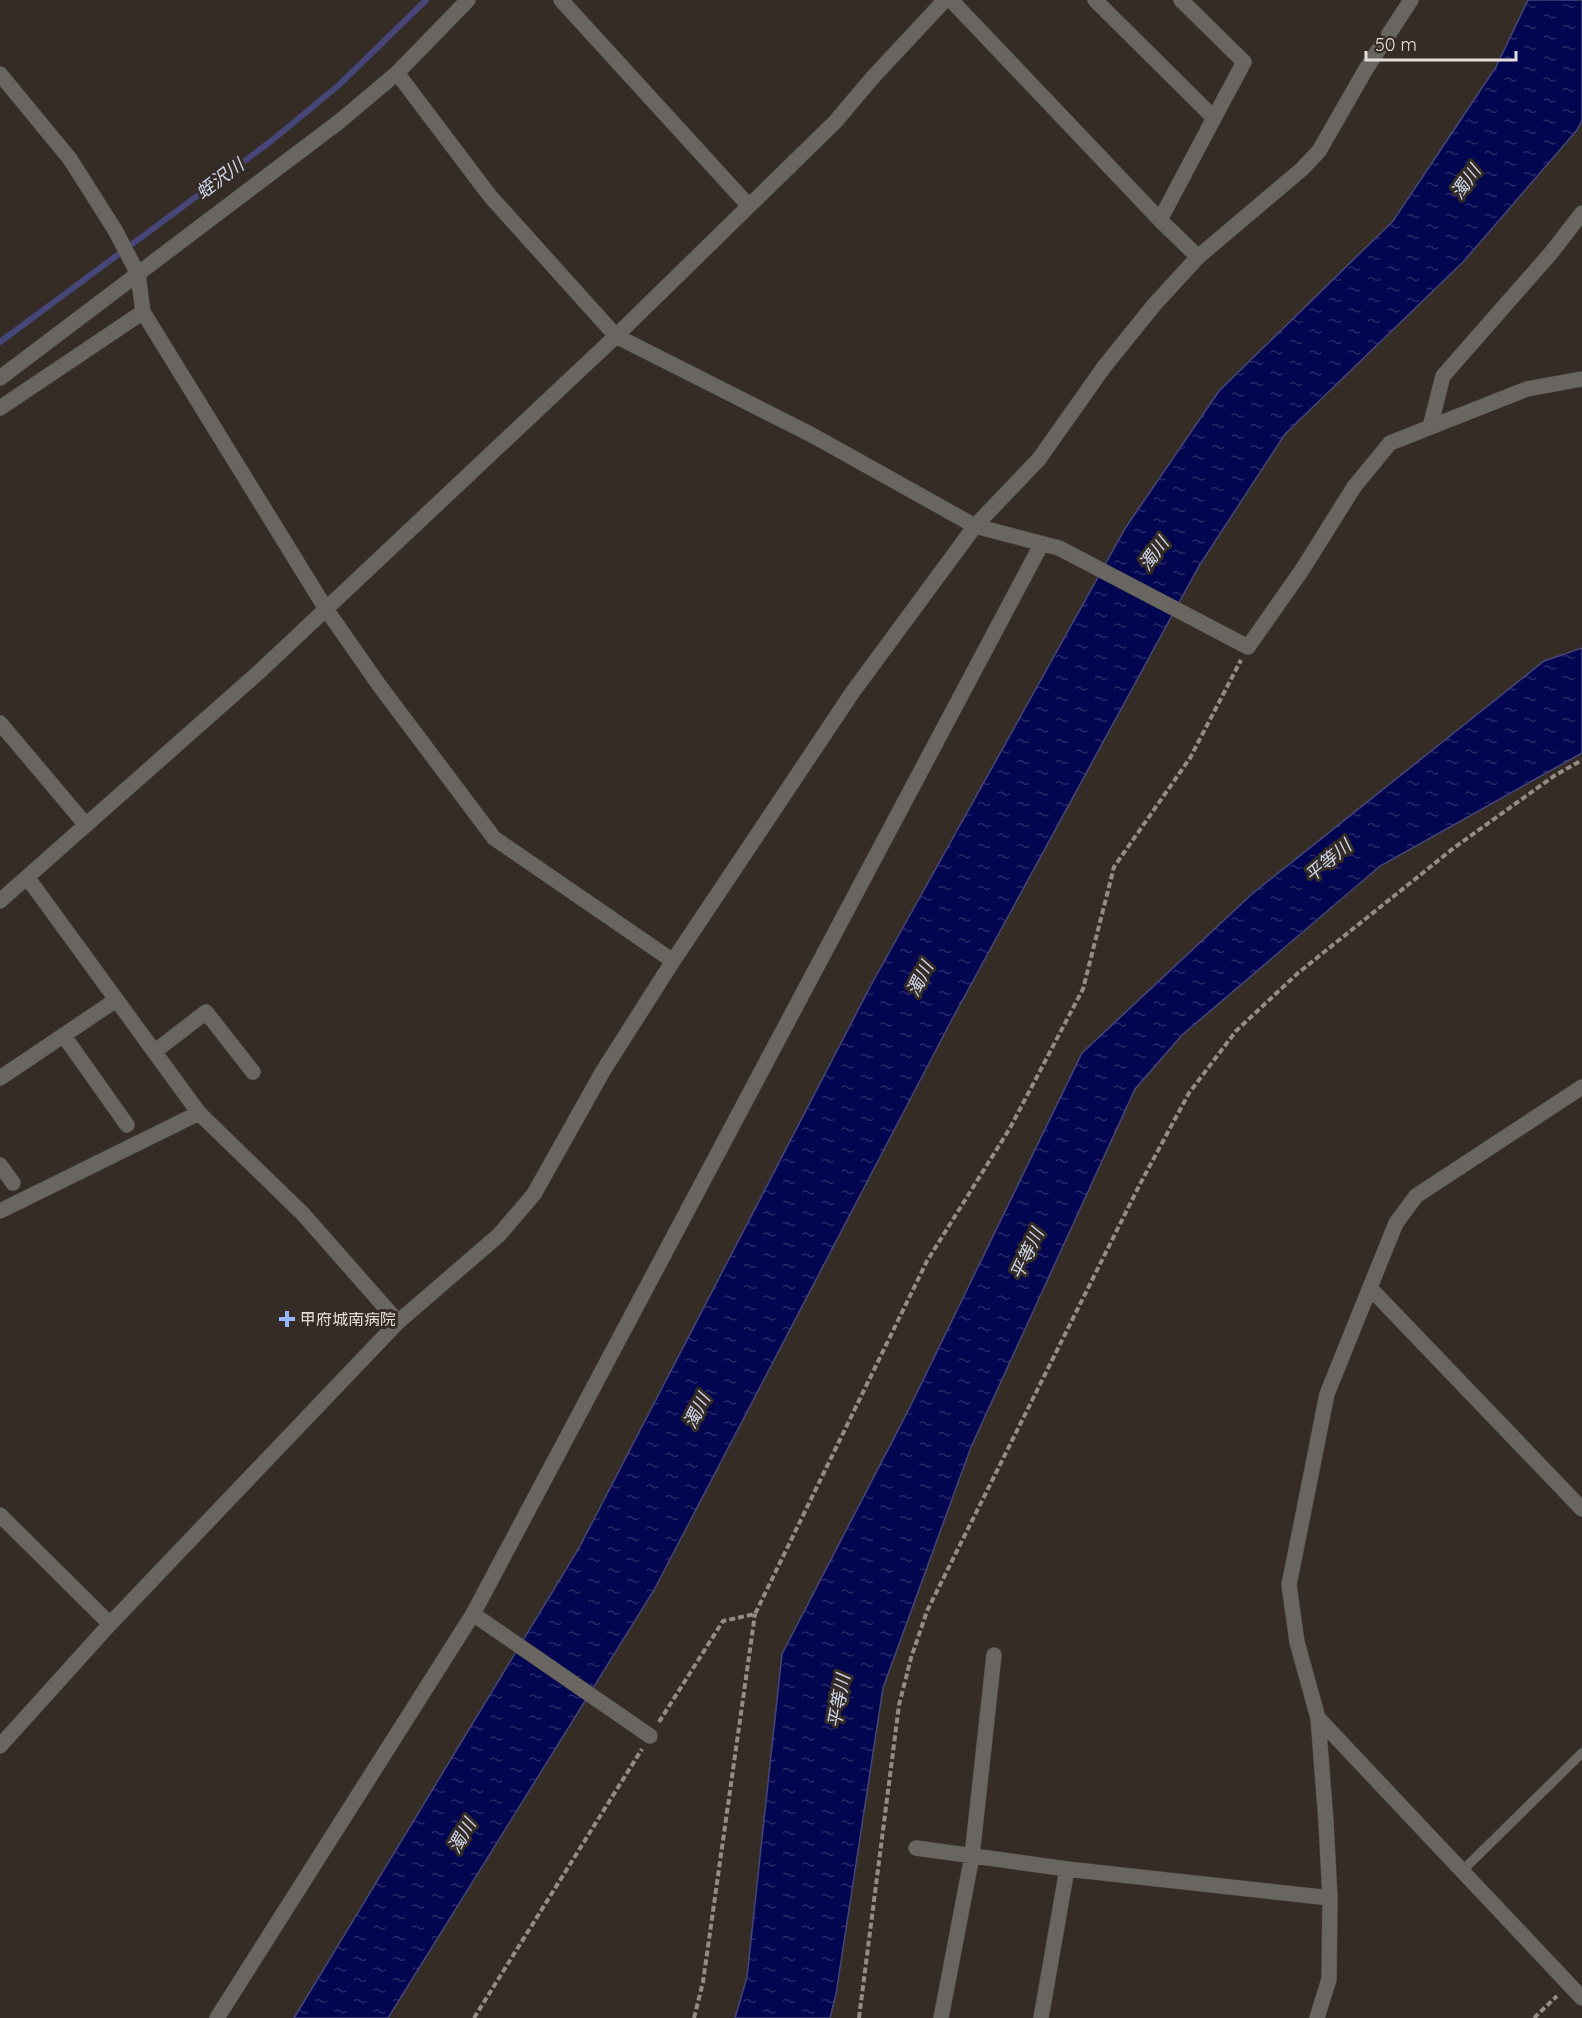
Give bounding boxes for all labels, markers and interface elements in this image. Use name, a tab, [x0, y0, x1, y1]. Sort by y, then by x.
scale bar	[1366, 24, 1516, 62]
text: 50 m	[1375, 33, 1417, 56]
water label: 蛭沢川	[191, 152, 250, 204]
water label: 濁川	[1446, 159, 1486, 203]
water label: 濁川	[1134, 531, 1175, 575]
water label: 平等川	[1300, 833, 1357, 887]
water label: 濁川	[901, 956, 939, 1000]
water label: 平等川	[1005, 1223, 1049, 1283]
place label: 甲府城南病院	[300, 1309, 396, 1329]
marker: 甲府城南病院	[278, 1310, 296, 1328]
water label: 濁川	[678, 1388, 716, 1432]
water label: 平等川	[822, 1670, 855, 1729]
water label: 濁川	[443, 1813, 482, 1857]

